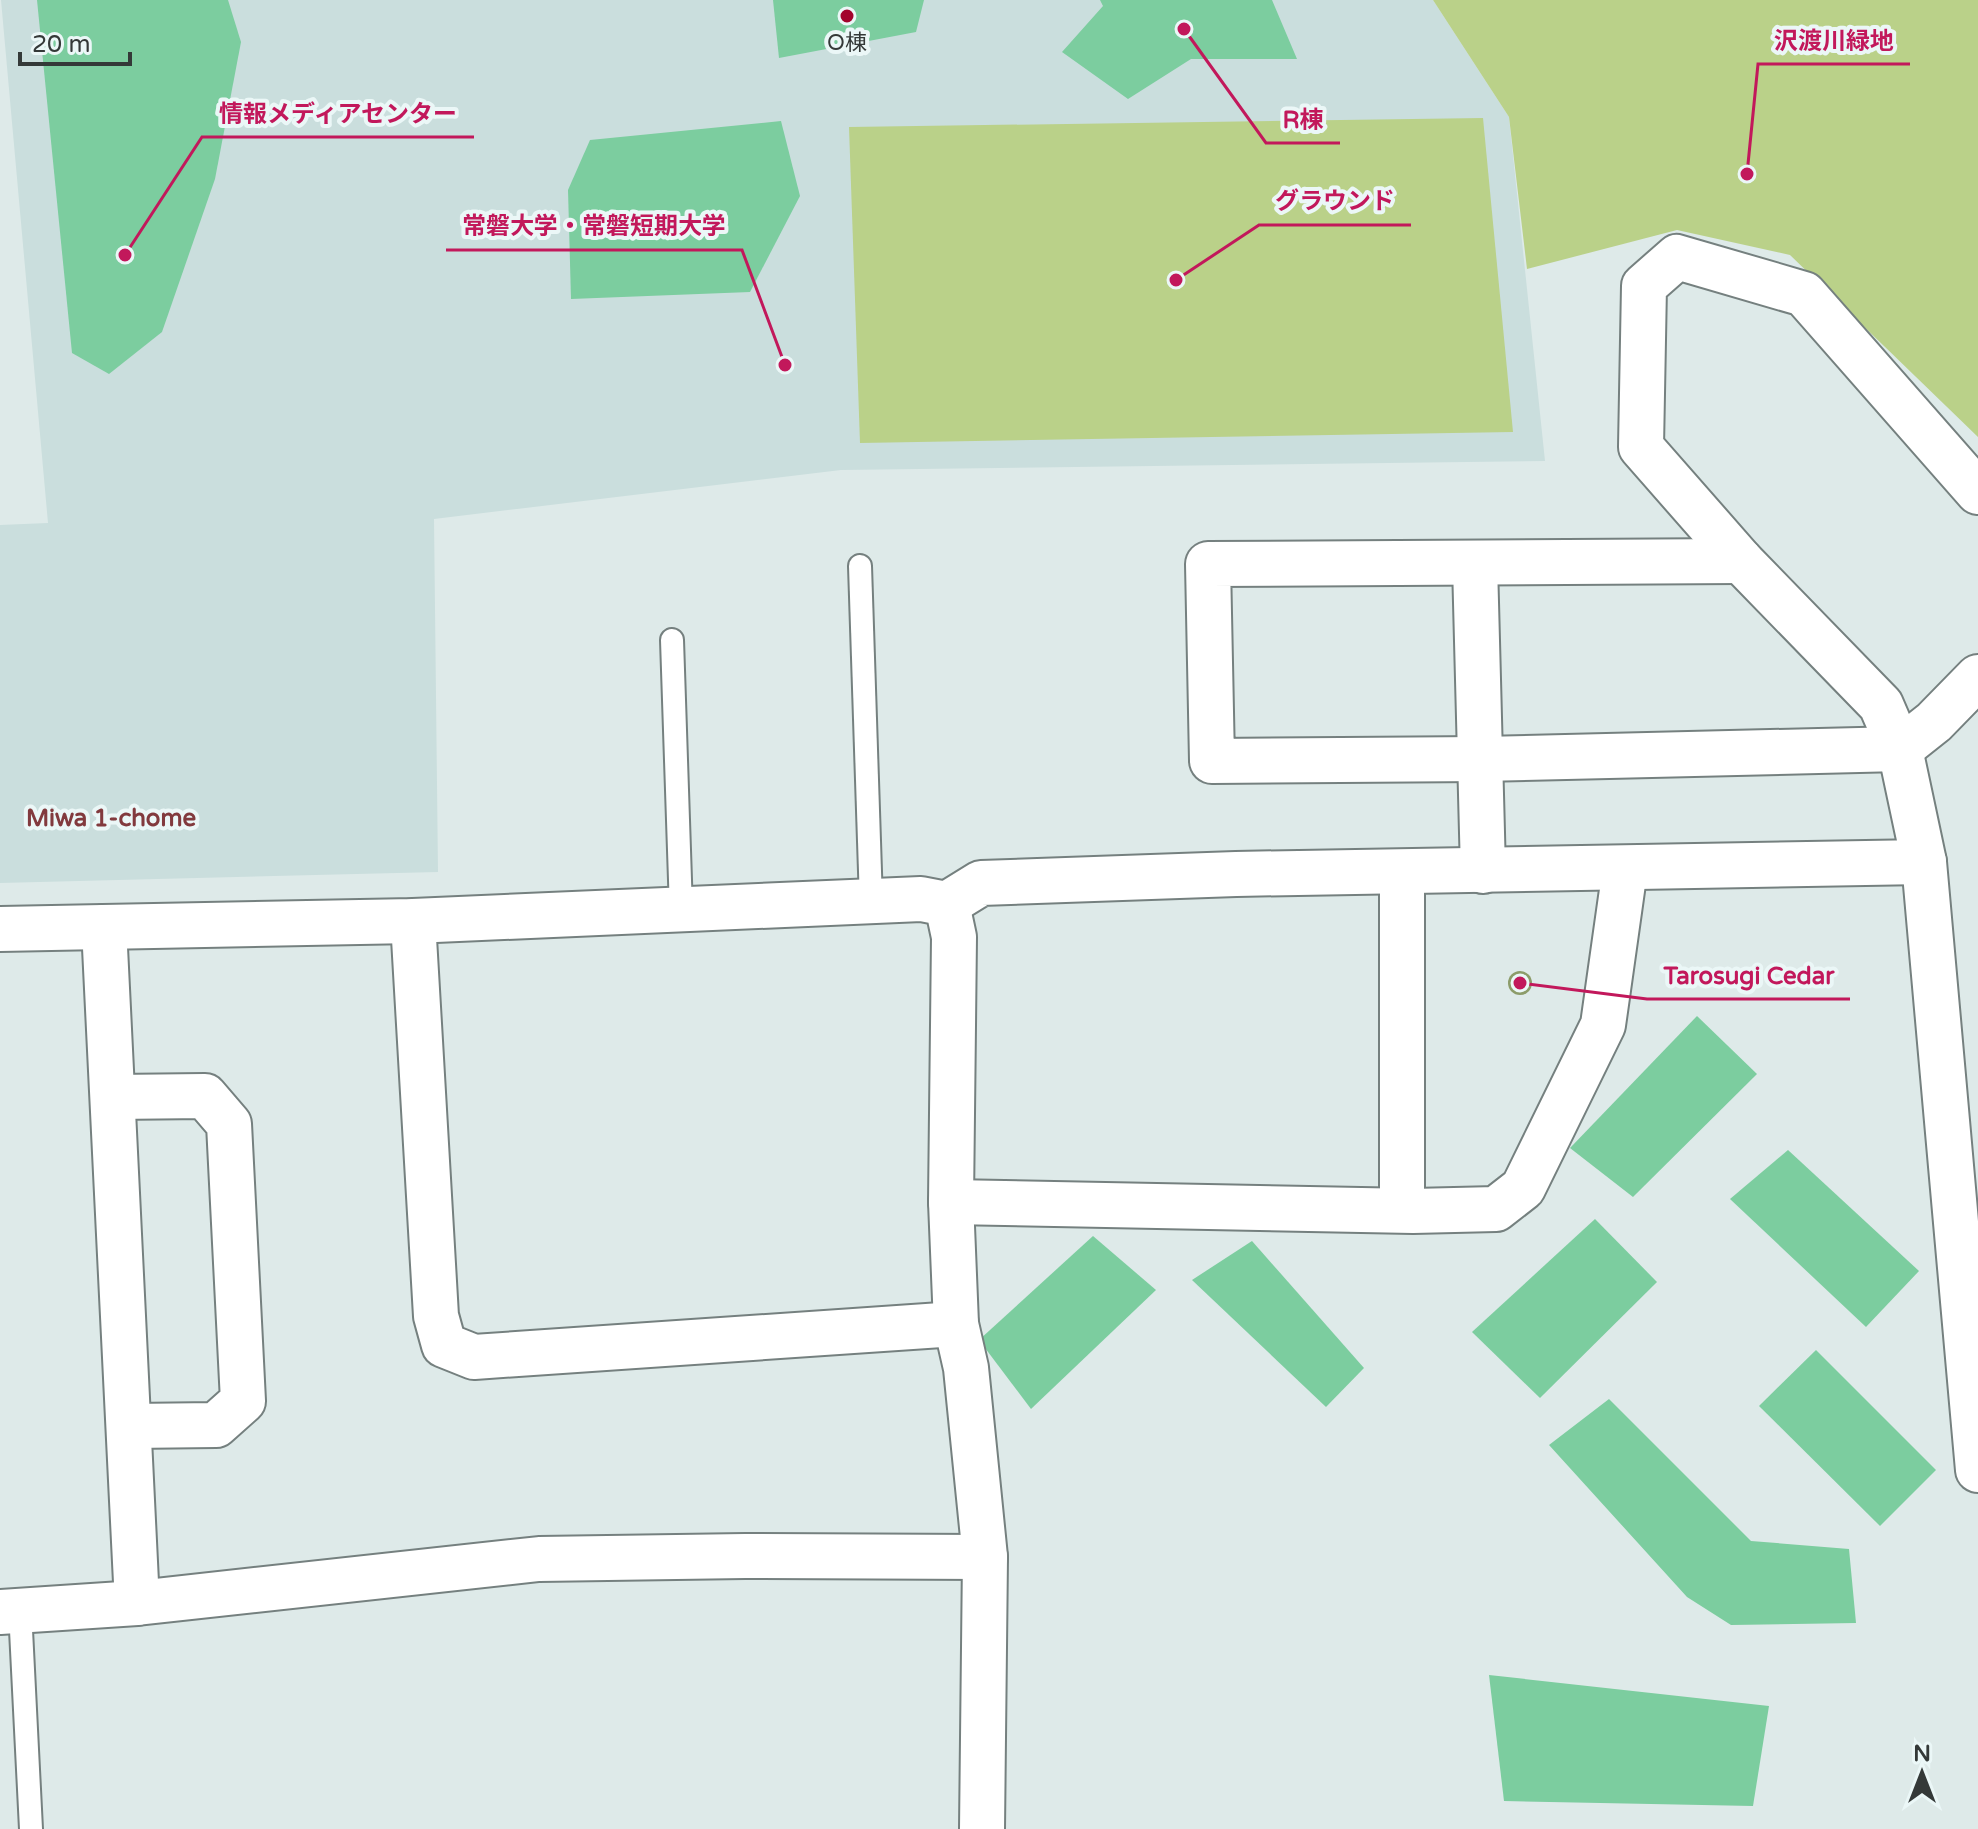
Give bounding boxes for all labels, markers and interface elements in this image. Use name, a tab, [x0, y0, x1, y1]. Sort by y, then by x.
marker: O棟	[838, 7, 856, 25]
scale bar	[20, 16, 130, 66]
callout: 沢渡川緑地	[1758, 16, 1910, 64]
text: 沢渡川緑地	[1774, 27, 1894, 56]
text: 20 m	[32, 30, 90, 59]
place label: O棟	[827, 30, 867, 56]
callout: 情報メディアセンター	[202, 89, 474, 137]
callout: R棟	[1266, 95, 1340, 143]
text: 情報メディアセンター	[219, 100, 457, 129]
text: R棟	[1282, 106, 1324, 135]
callout: グラウンド	[1259, 177, 1411, 225]
text: グラウンド	[1275, 187, 1395, 216]
callout: 常磐大学・常磐短期大学	[446, 202, 742, 250]
text: 常磐大学・常磐短期大学	[462, 212, 726, 241]
district label: Miwa 1-chome	[26, 804, 196, 833]
callout: Tarosugi Cedar	[1647, 951, 1850, 999]
text: Tarosugi Cedar	[1663, 962, 1835, 991]
north arrow	[1882, 1733, 1962, 1813]
text: N	[1913, 1741, 1931, 1767]

